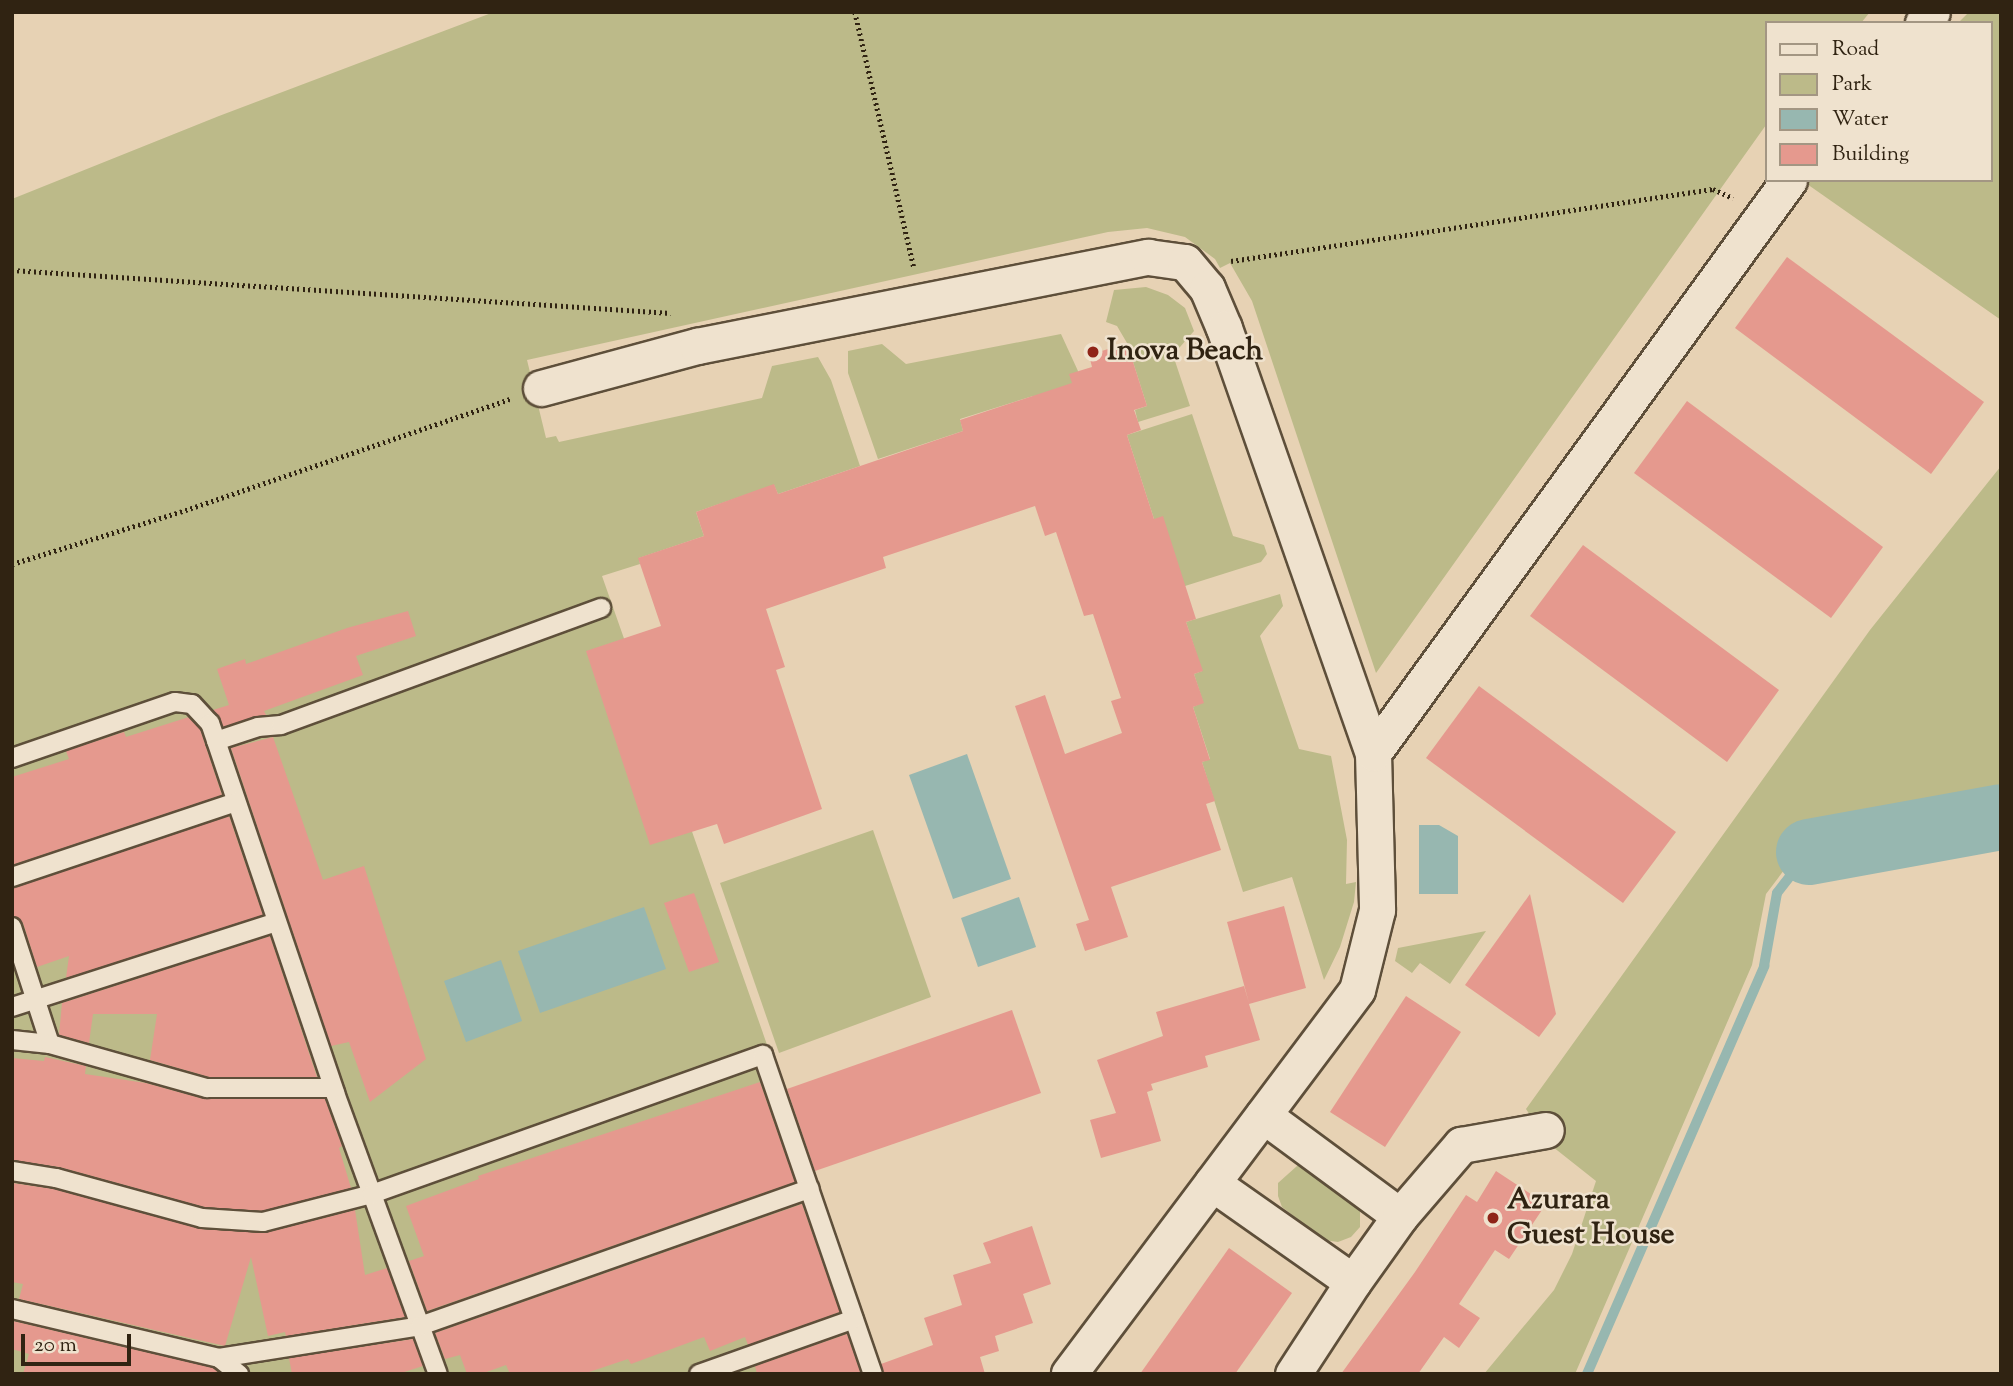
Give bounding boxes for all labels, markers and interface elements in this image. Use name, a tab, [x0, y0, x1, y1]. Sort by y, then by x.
legend	[1764, 21, 1992, 182]
text: Road	[1832, 35, 1879, 65]
text: Park	[1832, 70, 1872, 100]
text: Water	[1832, 105, 1888, 135]
text: Building	[1832, 140, 1909, 170]
place label: Inova Beach	[1107, 334, 1263, 370]
marker: Inova Beach	[1085, 344, 1101, 360]
place label: Azurara Guest House	[1507, 1183, 1674, 1254]
marker: Azurara Guest House	[1485, 1210, 1501, 1226]
scale bar	[24, 1320, 135, 1364]
text: 20 m	[34, 1331, 77, 1361]

